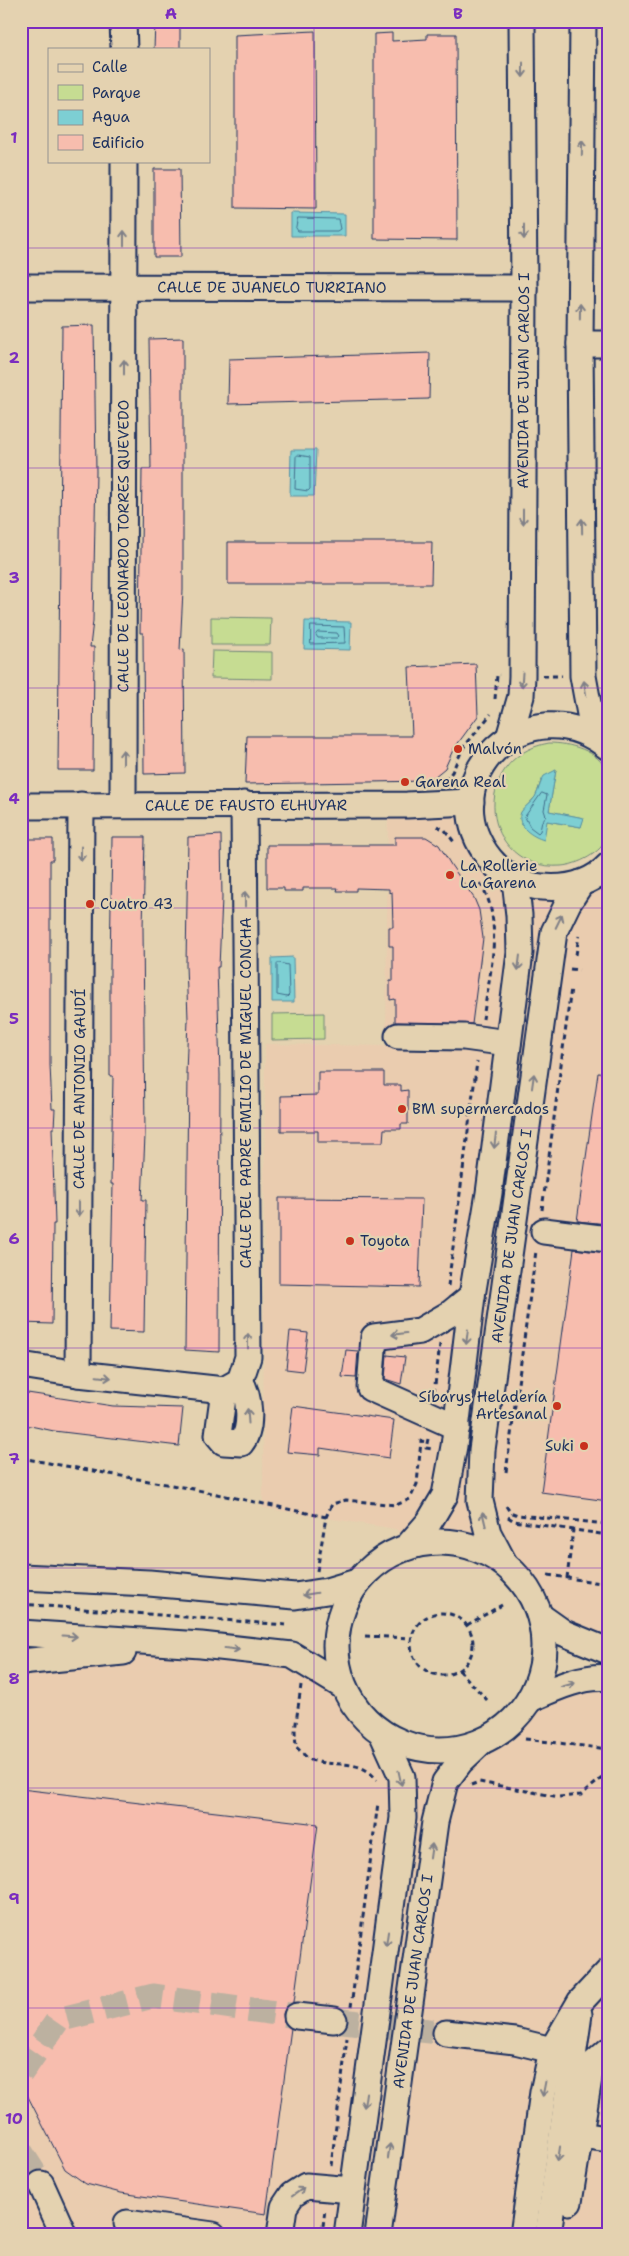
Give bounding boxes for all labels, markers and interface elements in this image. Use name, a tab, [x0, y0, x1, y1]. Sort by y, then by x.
text: A	[165, 3, 177, 24]
text: B	[453, 3, 463, 24]
legend	[48, 48, 210, 162]
text: Calle	[92, 57, 128, 77]
one-way arrow	[518, 62, 528, 78]
text: Parque	[92, 83, 141, 103]
text: Agua	[92, 107, 131, 127]
text: 1	[10, 127, 18, 148]
text: Edificio	[92, 133, 144, 153]
one-way arrow	[577, 140, 587, 156]
one-way arrow	[519, 224, 529, 240]
one-way arrow	[119, 230, 129, 246]
street label: AVENIDA DE JUAN CARLOS I	[513, 273, 534, 489]
street label: CALLE DE JUANELO TURRIANO	[157, 277, 387, 298]
one-way arrow	[575, 303, 585, 319]
text: 2	[8, 347, 20, 368]
one-way arrow	[119, 359, 129, 375]
street label: CALLE DE LEONARDO TORRES QUEVEDO	[113, 400, 134, 692]
one-way arrow	[518, 509, 528, 525]
one-way arrow	[577, 518, 587, 534]
text: 3	[8, 567, 20, 588]
one-way arrow	[517, 672, 526, 688]
one-way arrow	[580, 680, 590, 696]
place label: Malvón	[468, 739, 522, 759]
marker: Malvón	[452, 743, 464, 755]
one-way arrow	[118, 749, 128, 765]
place label: Garena Real	[415, 772, 506, 792]
marker: Garena Real	[399, 776, 411, 788]
text: 4	[8, 788, 20, 809]
street label: CALLE DE FAUSTO ELHUYAR	[145, 795, 347, 816]
one-way arrow	[76, 846, 86, 862]
place label: La Rollerie La Garena	[460, 856, 538, 893]
marker: La Rollerie La Garena	[444, 869, 456, 881]
one-way arrow	[240, 891, 250, 908]
place label: Cuatro 43	[100, 894, 173, 914]
marker: Cuatro 43	[84, 898, 96, 910]
one-way arrow	[555, 914, 565, 929]
street label: CALLE DEL PADRE EMILIO DE MIGUEL CONCHA	[236, 917, 256, 1269]
one-way arrow	[514, 955, 524, 971]
street label: CALLE DE ANTONIO GAUDÍ	[69, 989, 90, 1189]
text: 5	[9, 1008, 19, 1029]
one-way arrow	[528, 1073, 538, 1089]
place label: BM supermercados	[412, 1099, 549, 1119]
marker: BM supermercados	[396, 1103, 408, 1115]
street label: AVENIDA DE JUAN CARLOS I	[487, 1128, 537, 1345]
one-way arrow	[490, 1133, 500, 1149]
one-way arrow	[74, 1200, 84, 1217]
text: 6	[8, 1228, 20, 1249]
place label: Toyota	[360, 1231, 410, 1251]
marker: Toyota	[344, 1235, 356, 1247]
one-way arrow	[392, 1329, 408, 1339]
one-way arrow	[462, 1329, 472, 1345]
one-way arrow	[243, 1334, 253, 1350]
one-way arrow	[96, 1372, 112, 1382]
place label: Síbarys Heladería Artesanal	[419, 1387, 548, 1424]
marker: Síbarys Heladería Artesanal	[551, 1400, 563, 1412]
one-way arrow	[243, 1408, 252, 1424]
place label: Suki	[545, 1436, 574, 1456]
marker: Suki	[578, 1440, 590, 1452]
text: 7	[8, 1448, 20, 1469]
one-way arrow	[479, 1512, 488, 1528]
one-way arrow	[302, 1589, 318, 1599]
one-way arrow	[62, 1632, 78, 1641]
one-way arrow	[224, 1644, 240, 1653]
text: 8	[8, 1668, 20, 1689]
one-way arrow	[559, 1679, 575, 1689]
one-way arrow	[396, 1769, 406, 1785]
one-way arrow	[426, 1843, 436, 1859]
street label: AVENIDA DE JUAN CARLOS I	[388, 1873, 438, 2090]
text: 9	[8, 1888, 20, 1909]
one-way arrow	[382, 1930, 392, 1946]
one-way arrow	[539, 2081, 548, 2097]
one-way arrow	[360, 2091, 370, 2107]
text: 10	[5, 2108, 23, 2129]
one-way arrow	[385, 2143, 395, 2159]
one-way arrow	[554, 2146, 564, 2162]
one-way arrow	[291, 2187, 305, 2197]

